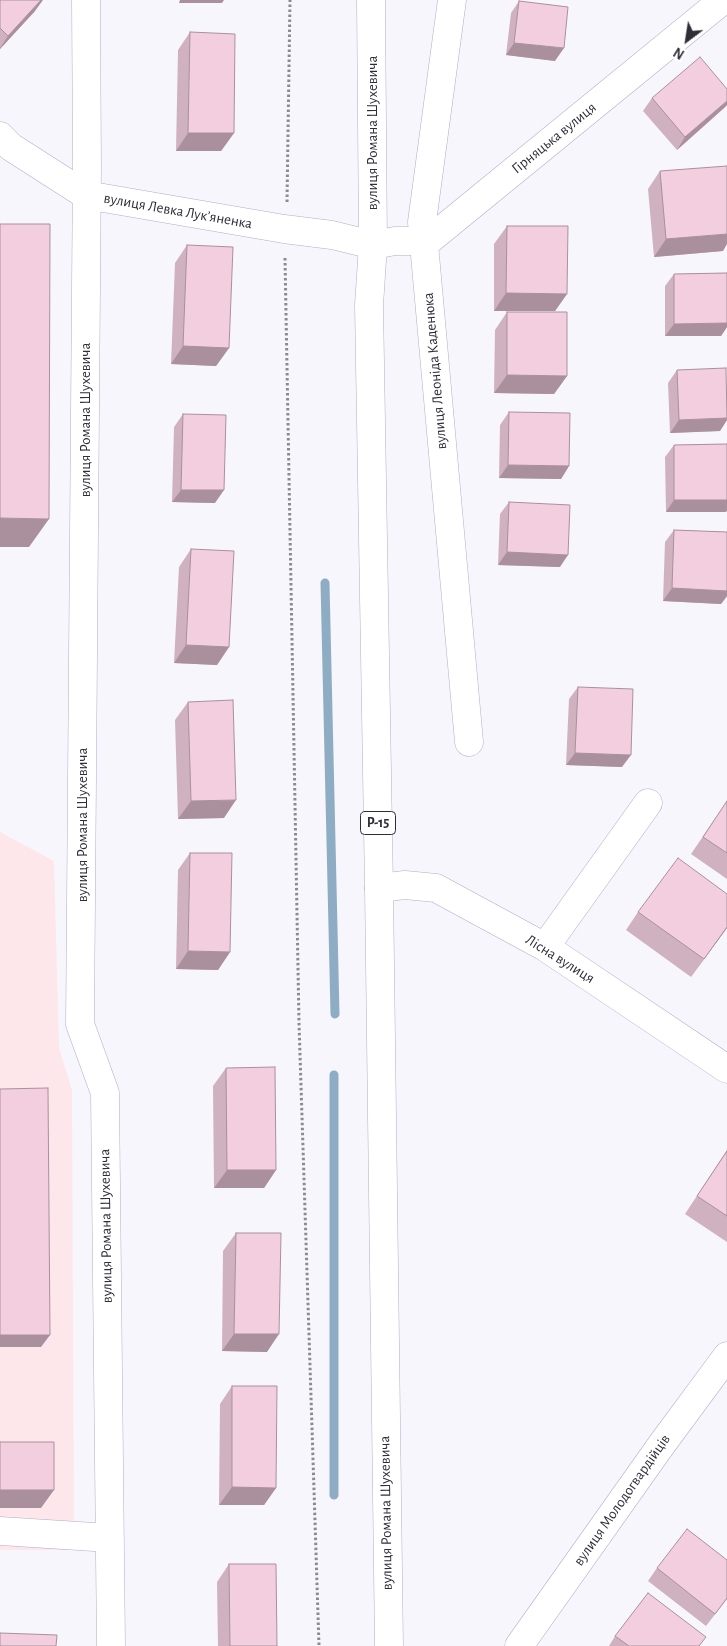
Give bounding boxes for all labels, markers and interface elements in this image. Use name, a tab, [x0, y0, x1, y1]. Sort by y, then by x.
north arrow	[662, 15, 712, 65]
text: N	[672, 44, 687, 61]
street label: вулиця Романа Шухевича	[363, 56, 381, 210]
street label: Гірняцька вулиця	[508, 98, 600, 178]
street label: вулиця Левка Лукʼяненка	[102, 189, 254, 233]
street label: вулиця Леоніда Каденюка	[419, 292, 451, 450]
street label: вулиця Романа Шухевича	[76, 343, 94, 497]
street label: вулиця Романа Шухевича	[73, 748, 91, 902]
road number: Р-15	[360, 811, 396, 834]
street label: Лісна вулиця	[522, 931, 598, 987]
street label: вулиця Романа Шухевича	[96, 1149, 116, 1303]
street label: вулиця Молодогвардійців	[570, 1431, 674, 1569]
street label: вулиця Романа Шухевича	[376, 1436, 396, 1590]

